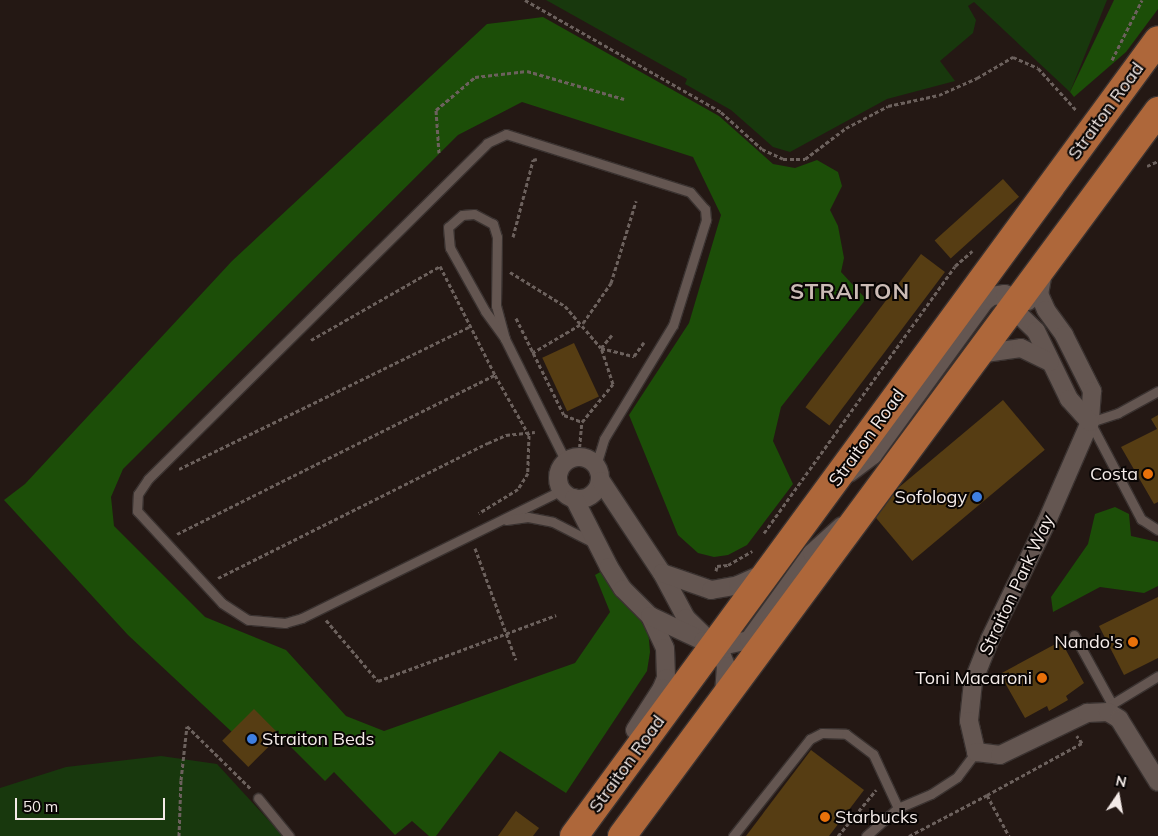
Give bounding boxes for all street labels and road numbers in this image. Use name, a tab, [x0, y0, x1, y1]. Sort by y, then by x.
street label: Straiton Road	[1064, 58, 1148, 164]
street label: Straiton Road	[825, 385, 909, 491]
street label: Straiton Park Way	[975, 511, 1059, 659]
street label: Straiton Road	[585, 711, 669, 817]

